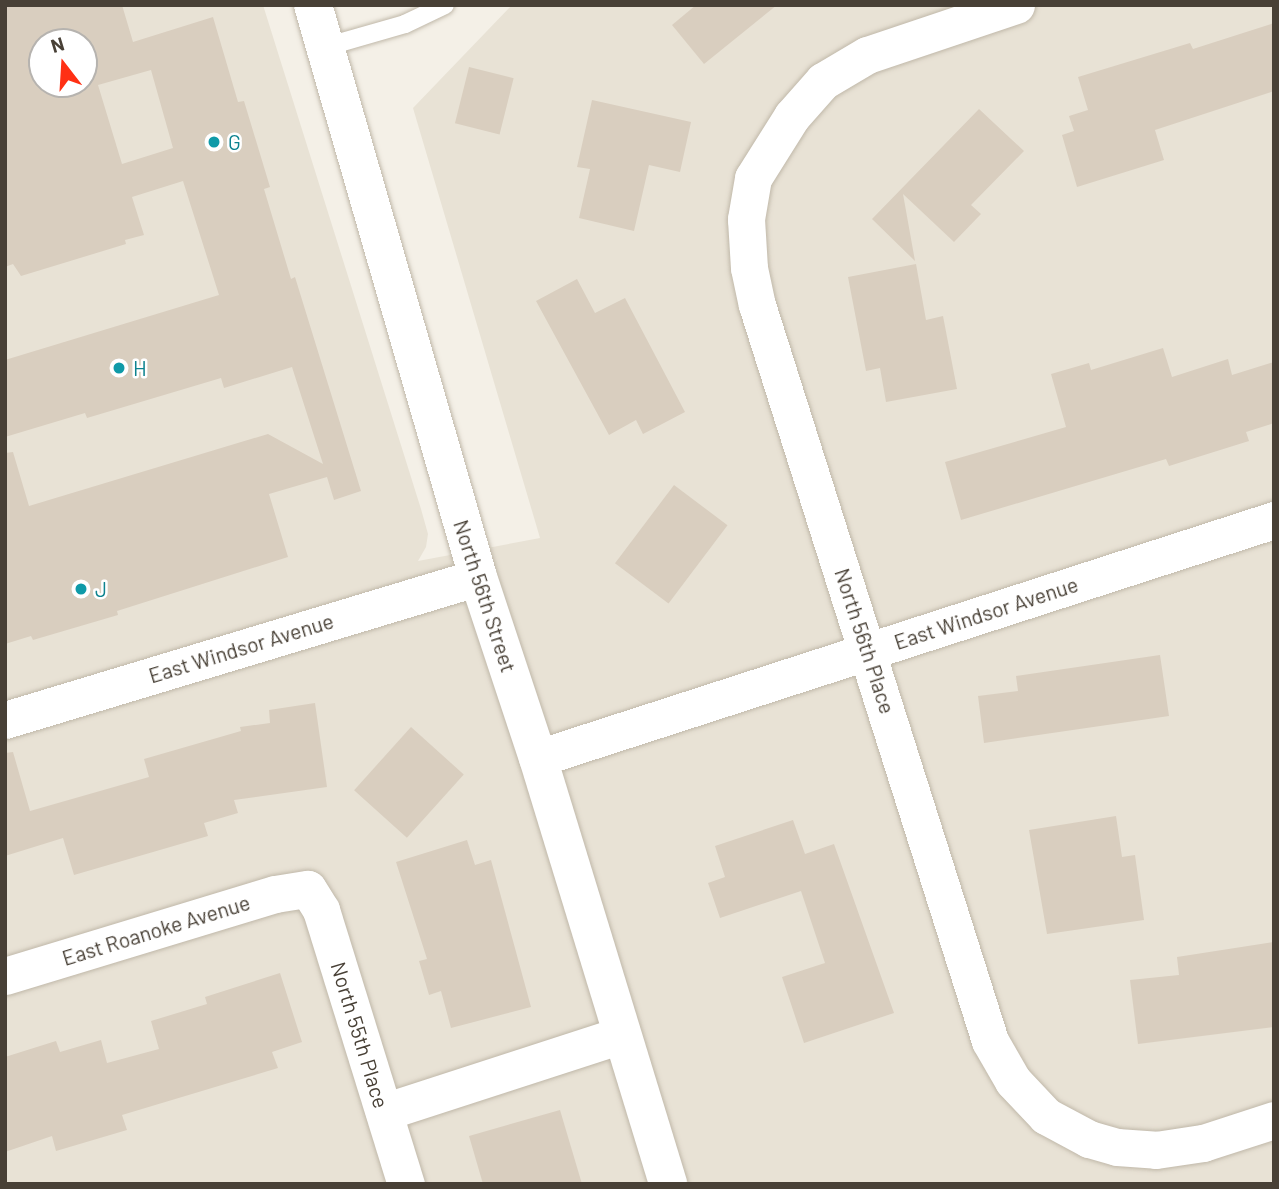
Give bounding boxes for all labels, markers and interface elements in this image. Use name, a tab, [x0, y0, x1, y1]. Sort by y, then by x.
north arrow	[28, 28, 98, 98]
text: N	[48, 32, 67, 57]
place label: G	[228, 129, 241, 155]
marker: G	[206, 134, 222, 150]
place label: H	[133, 355, 147, 381]
marker: H	[111, 360, 127, 376]
street label: North 56th Street	[448, 517, 522, 675]
street label: North 56th Place	[830, 565, 900, 717]
street label: East Windsor Avenue	[891, 571, 1081, 655]
place label: J	[95, 576, 107, 602]
marker: J	[73, 581, 89, 597]
street label: East Windsor Avenue	[146, 608, 336, 688]
street label: East Roanoke Avenue	[59, 889, 253, 971]
street label: North 55th Place	[326, 959, 394, 1111]

